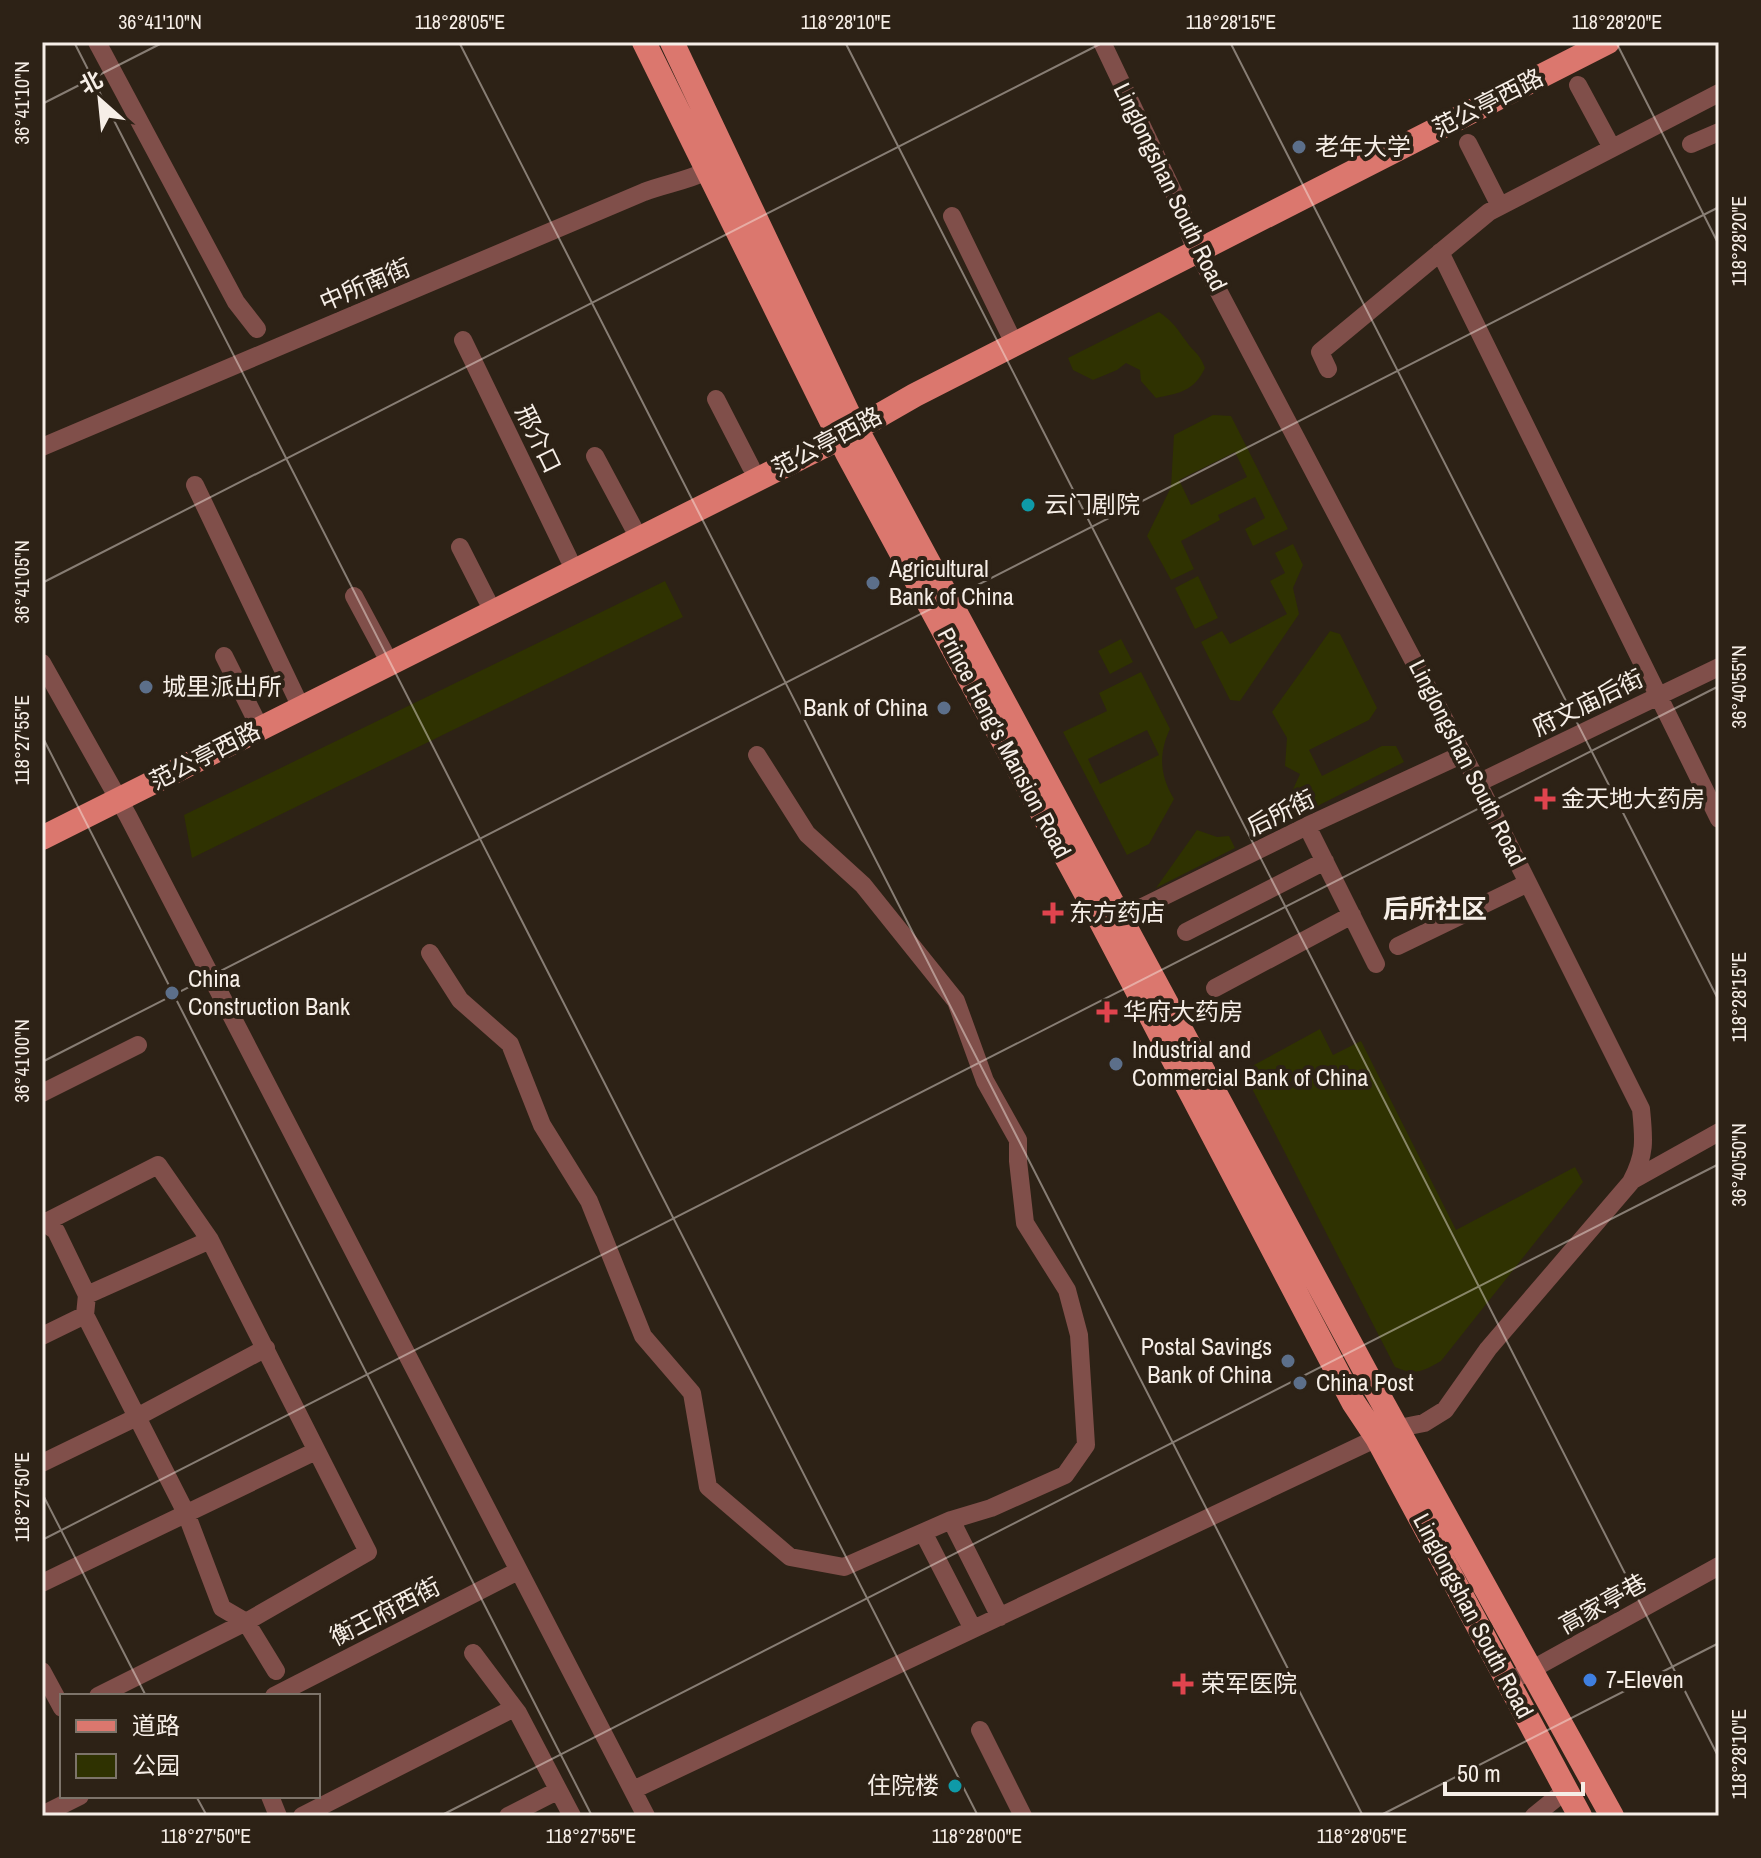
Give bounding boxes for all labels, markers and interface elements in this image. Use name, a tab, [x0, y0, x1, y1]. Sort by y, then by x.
text: 36°41'10"N	[118, 8, 202, 35]
text: 118°28'05"E	[415, 8, 505, 35]
text: 118°28'10"E	[801, 8, 891, 35]
text: 118°28'15"E	[1186, 8, 1276, 35]
text: 118°28'20"E	[1572, 8, 1662, 35]
north arrow	[60, 60, 140, 140]
text: 36°41'10"N	[8, 61, 35, 145]
street label: 范公亭西路	[1427, 61, 1548, 144]
text: 北	[74, 64, 108, 101]
street label: Linglongshan South Road	[1107, 77, 1235, 296]
place label: 老年大学	[1315, 130, 1411, 162]
marker: 老年大学	[1290, 138, 1308, 156]
text: 118°28'20"E	[1725, 196, 1752, 286]
street label: 中所南街	[314, 251, 415, 318]
street label: 邢介口	[509, 399, 569, 478]
street label: 范公亭西路	[766, 399, 887, 483]
place label: 云门剧院	[1044, 488, 1140, 520]
marker: 云门剧院	[1019, 496, 1037, 514]
text: 36°41'05"N	[8, 540, 35, 624]
place label: Agricultural Bank of China	[888, 552, 1014, 612]
marker: Agricultural Bank of China	[864, 574, 882, 592]
street label: Prince Heng's Mansion Road	[931, 622, 1079, 863]
text: 36°40'55"N	[1725, 645, 1752, 729]
street label: Linglongshan South Road	[1402, 654, 1534, 871]
street label: 府文庙后街	[1527, 661, 1649, 743]
place label: 城里派出所	[162, 670, 282, 702]
marker: 城里派出所	[137, 678, 155, 696]
place label: Bank of China	[803, 691, 928, 723]
text: 118°27'55"E	[8, 695, 35, 785]
marker: Bank of China	[935, 699, 953, 717]
street label: 范公亭西路	[144, 714, 265, 797]
street label: 后所街	[1241, 782, 1320, 842]
place label: 金天地大药房	[1561, 782, 1705, 814]
marker: 金天地大药房	[1536, 790, 1554, 808]
district label: 后所社区	[1383, 891, 1487, 926]
place label: 东方药店	[1069, 896, 1165, 928]
marker: 东方药店	[1044, 904, 1062, 922]
text: 118°28'15"E	[1725, 952, 1752, 1042]
place label: China Construction Bank	[188, 962, 350, 1022]
marker: China Construction Bank	[163, 984, 181, 1002]
place label: 华府大药房	[1123, 995, 1243, 1027]
marker: 华府大药房	[1098, 1003, 1116, 1021]
text: 36°41'00"N	[8, 1019, 35, 1103]
place label: Industrial and Commercial Bank of China	[1132, 1033, 1368, 1093]
marker: Industrial and Commercial Bank of China	[1107, 1055, 1125, 1073]
text: 36°40'50"N	[1725, 1123, 1752, 1207]
place label: Postal Savings Bank of China	[1141, 1330, 1272, 1390]
marker: Postal Savings Bank of China	[1279, 1352, 1297, 1370]
place label: China Post	[1316, 1366, 1414, 1398]
marker: China Post	[1291, 1374, 1309, 1392]
text: 118°27'50"E	[8, 1452, 35, 1542]
street label: Linglongshan South Road	[1406, 1508, 1541, 1724]
street label: 高家亭巷	[1553, 1566, 1652, 1640]
street label: 衡王府西街	[324, 1570, 445, 1653]
place label: 7-Eleven	[1606, 1663, 1684, 1695]
place label: 荣军医院	[1201, 1667, 1297, 1699]
marker: 7-Eleven	[1581, 1671, 1599, 1689]
marker: 荣军医院	[1172, 1673, 1194, 1695]
legend	[60, 1694, 320, 1798]
text: 道路	[132, 1709, 180, 1741]
text: 118°28'10"E	[1725, 1709, 1752, 1799]
scale bar	[1445, 1746, 1583, 1796]
text: 公园	[132, 1749, 180, 1781]
text: 50 m	[1457, 1757, 1501, 1789]
place label: 住院楼	[867, 1769, 939, 1801]
marker: 住院楼	[946, 1777, 964, 1795]
text: 118°27'50"E	[161, 1822, 251, 1849]
text: 118°27'55"E	[546, 1822, 636, 1849]
text: 118°28'00"E	[932, 1822, 1022, 1849]
text: 118°28'05"E	[1317, 1822, 1407, 1849]

